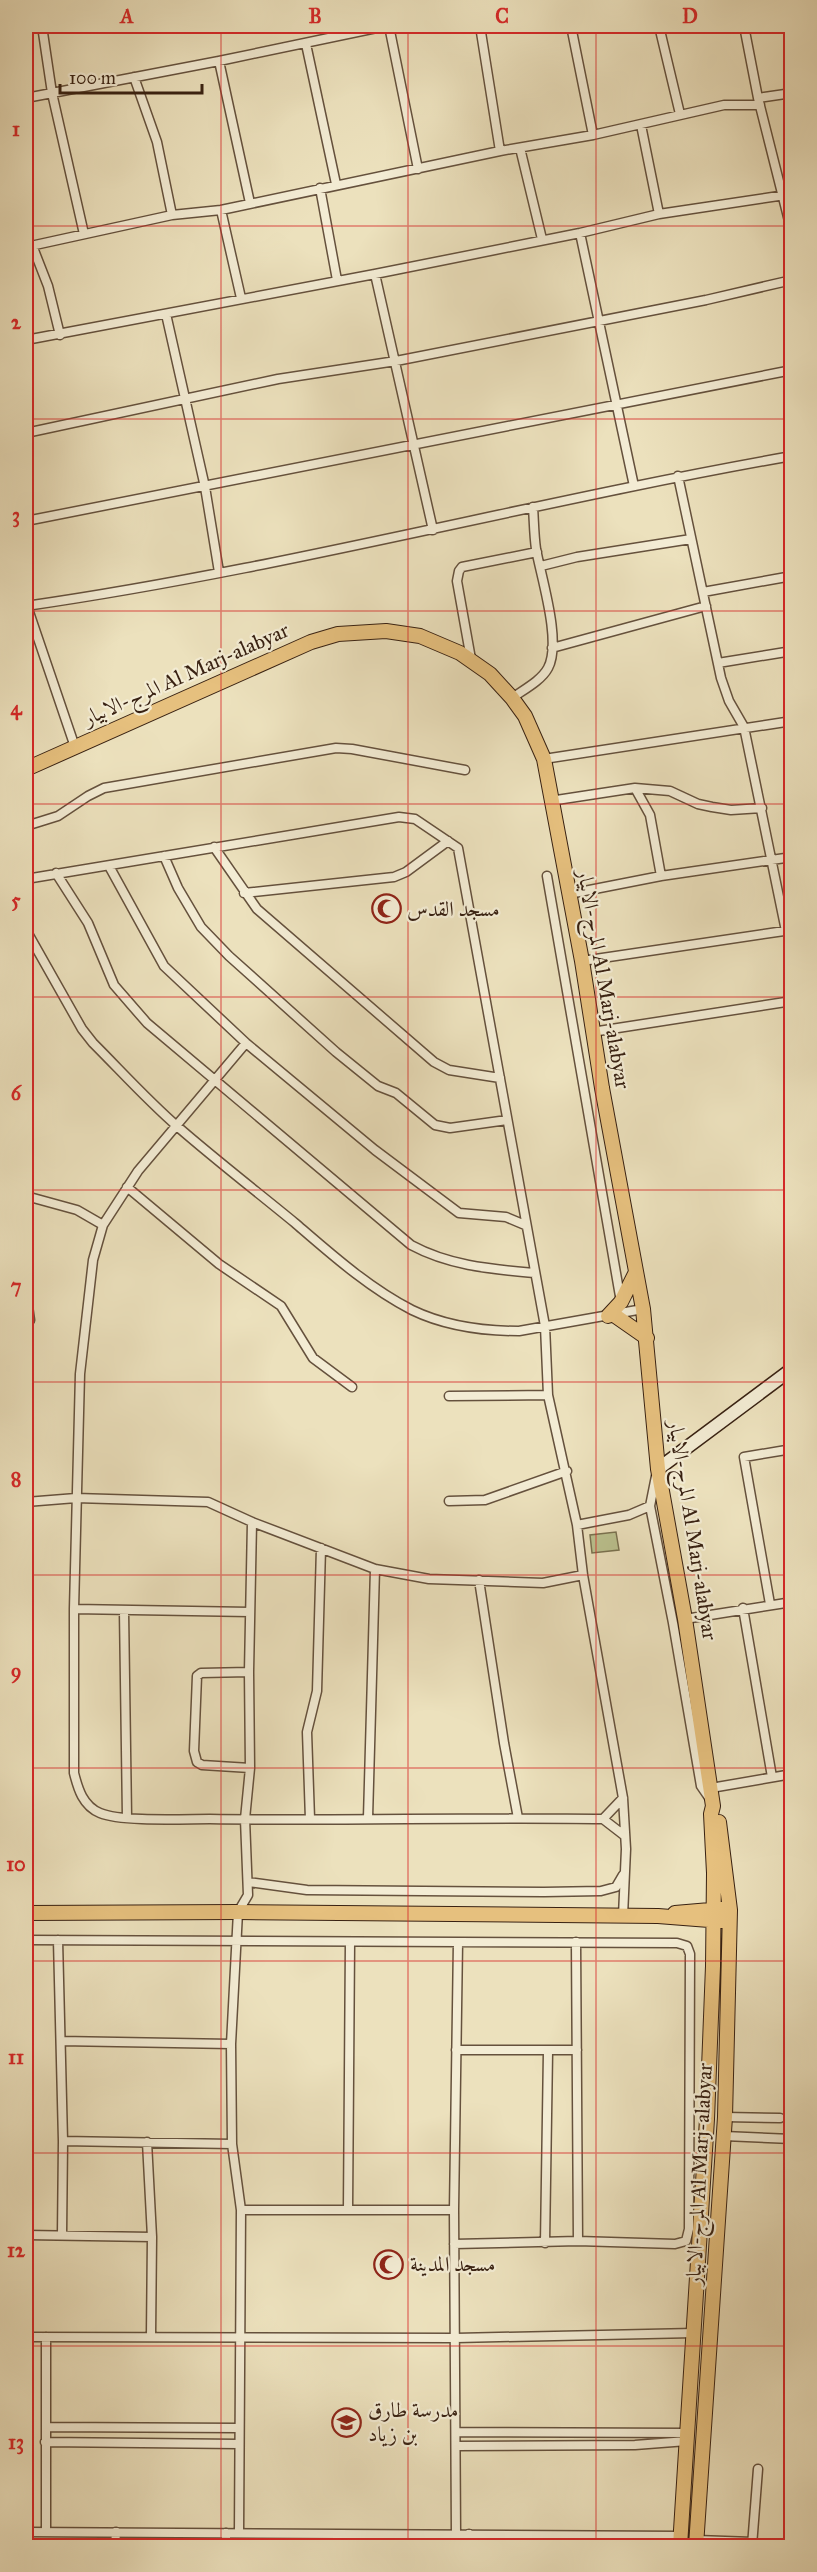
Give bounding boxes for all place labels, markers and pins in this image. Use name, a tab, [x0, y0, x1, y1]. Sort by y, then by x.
mosque icon: مسجد القدس	[370, 893, 402, 925]
place label: مسجد القدس	[407, 896, 500, 922]
mosque icon: مسجد المدينة	[373, 2248, 405, 2280]
place label: مسجد المدينة	[410, 2251, 495, 2277]
place label: مدرسة طارق بن زياد	[368, 2397, 458, 2447]
school or university icon: مدرسة طارق بن زياد	[331, 2406, 363, 2438]

